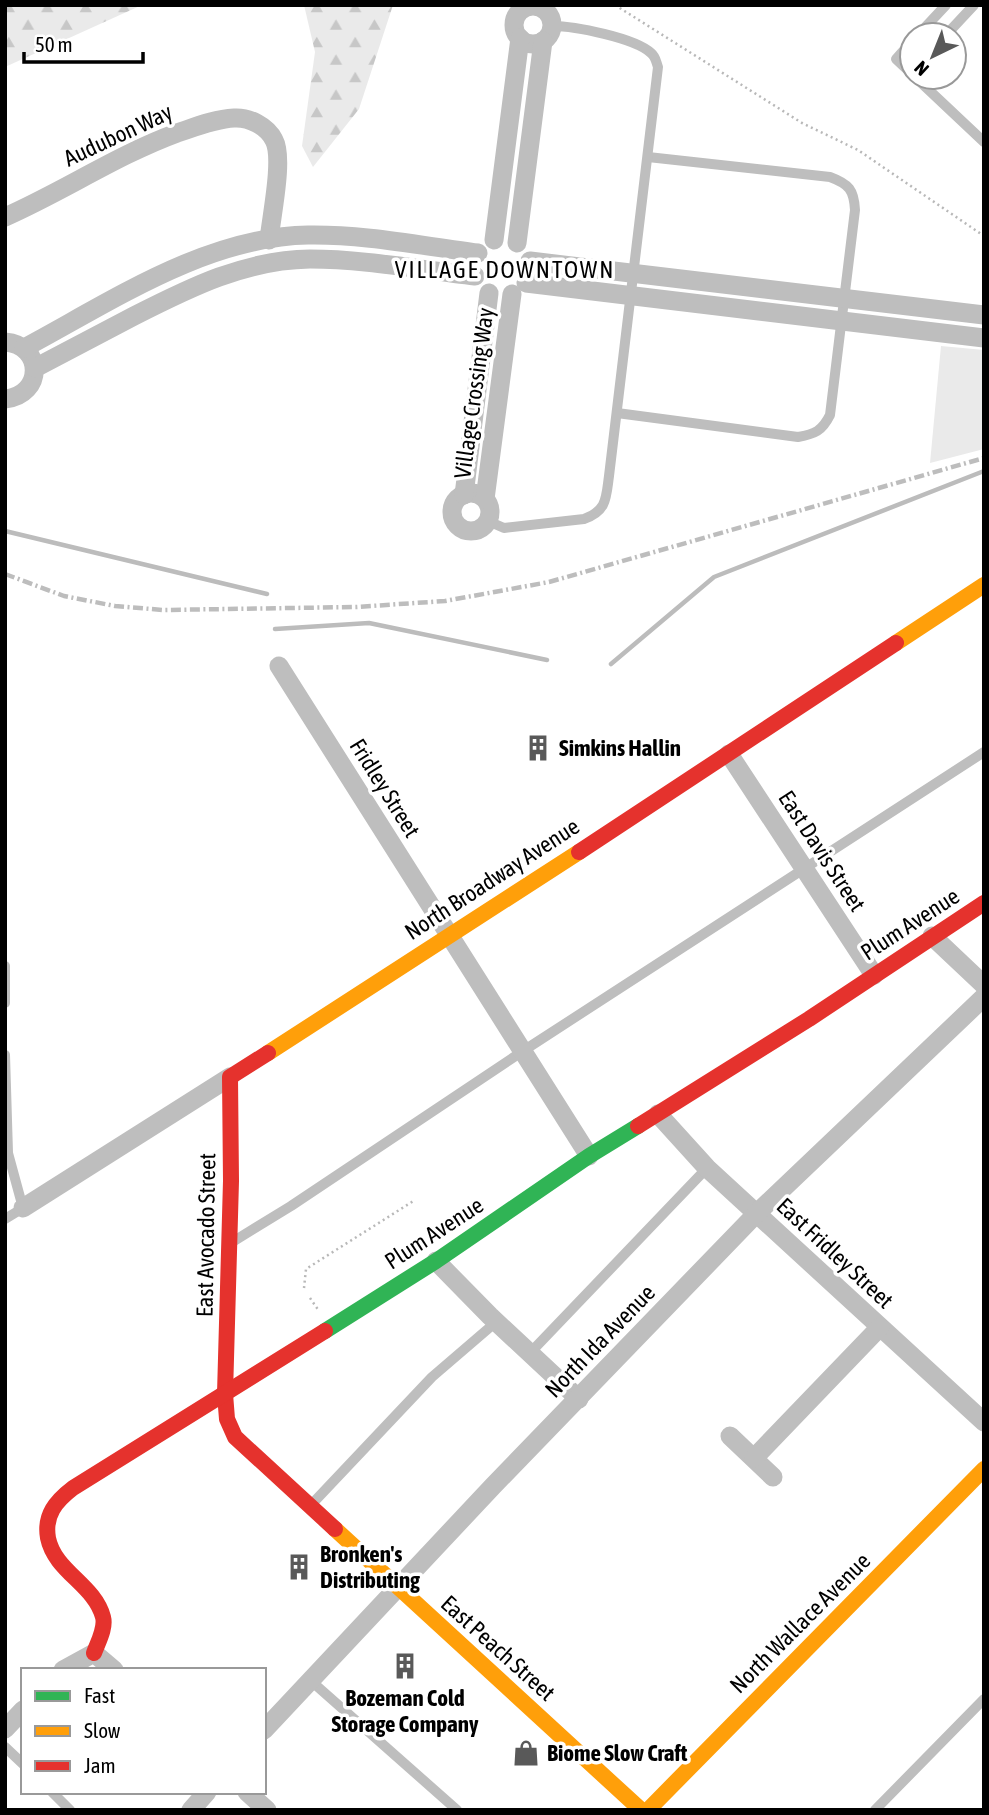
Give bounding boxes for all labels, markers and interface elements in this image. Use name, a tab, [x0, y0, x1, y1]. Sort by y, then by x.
scale bar	[24, 21, 144, 65]
north arrow	[898, 21, 968, 91]
text: 50 m	[35, 32, 73, 56]
text: N	[910, 57, 933, 80]
street label: Audubon Way	[60, 99, 176, 171]
district label: VILLAGE DOWNTOWN	[395, 256, 615, 283]
street label: Village Crossing Way	[449, 306, 499, 480]
building icon: Simkins Hallin	[523, 733, 553, 763]
street label: Fridley Street	[345, 734, 425, 842]
place label: Simkins Hallin	[559, 735, 681, 761]
street label: East Davis Street	[773, 786, 871, 916]
street label: North Broadway Avenue	[400, 813, 584, 945]
street label: Plum Avenue	[856, 883, 964, 965]
street label: East Avocado Street	[192, 1153, 220, 1317]
street label: Plum Avenue	[380, 1192, 488, 1274]
street label: East Fridley Street	[772, 1193, 898, 1313]
street label: North Ida Avenue	[540, 1279, 660, 1403]
place label: Bronken's Distributing	[320, 1541, 420, 1593]
street label: North Wallace Avenue	[725, 1548, 875, 1698]
building icon: Bronken's Distributing	[284, 1552, 314, 1582]
street label: East Peach Street	[436, 1590, 560, 1706]
building icon: Bozeman Cold Storage Company	[390, 1651, 420, 1681]
legend	[21, 1668, 266, 1794]
text: Fast	[84, 1683, 115, 1707]
place label: Bozeman Cold Storage Company	[332, 1685, 479, 1737]
text: Slow	[84, 1718, 121, 1742]
shop icon: Biome Slow Craft	[511, 1738, 541, 1768]
place label: Biome Slow Craft	[547, 1740, 688, 1766]
text: Jam	[84, 1753, 116, 1777]

